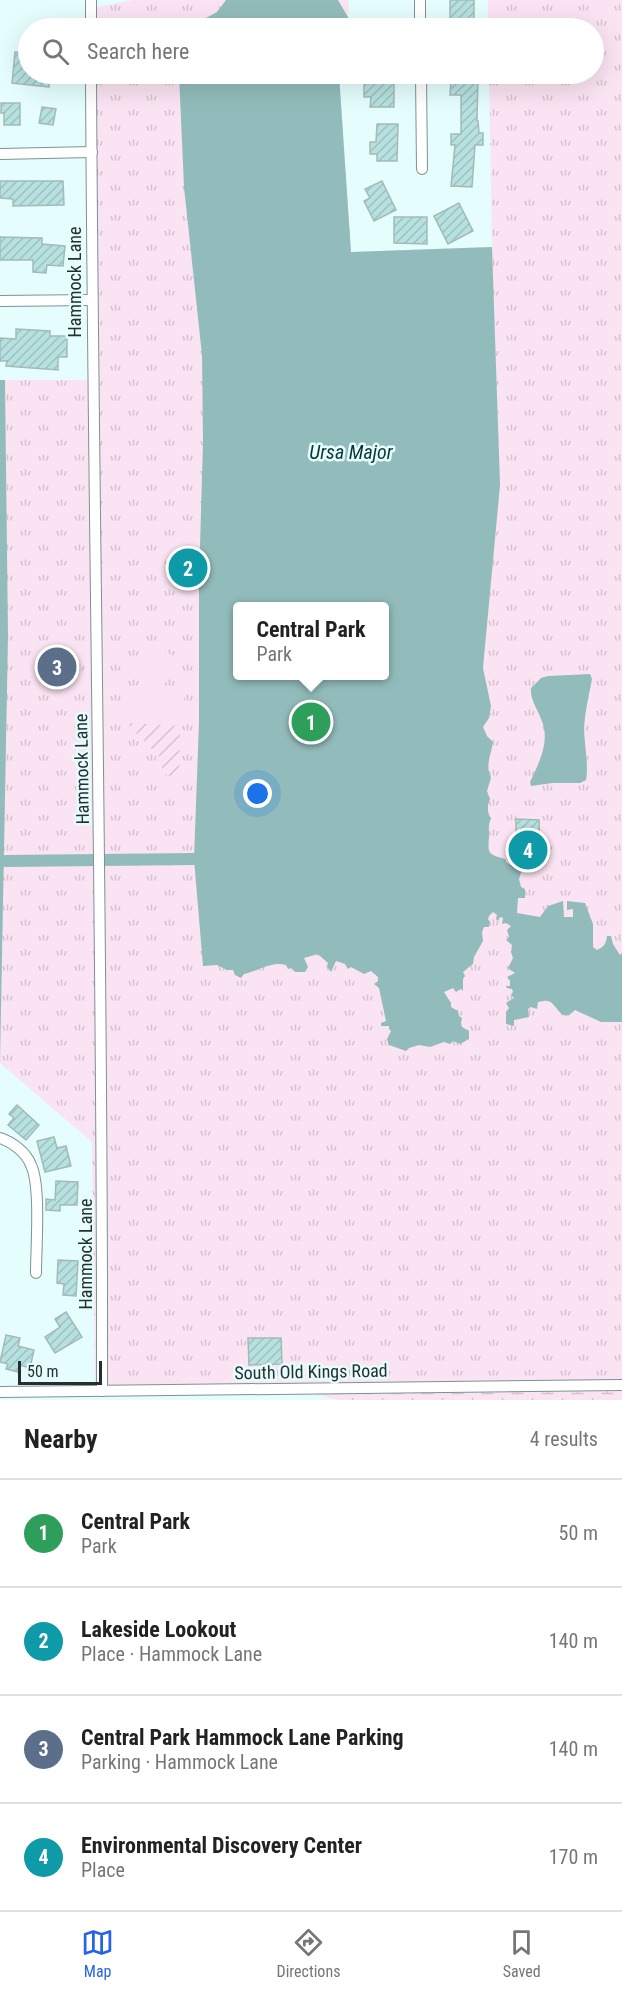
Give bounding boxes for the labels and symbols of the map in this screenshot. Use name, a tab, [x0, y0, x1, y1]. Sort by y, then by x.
street label: Hammock Lane	[64, 227, 85, 337]
water label: Ursa Major	[309, 440, 394, 464]
pin: 2	[168, 546, 207, 590]
pin: 3	[38, 644, 76, 690]
pin: 1	[292, 700, 330, 744]
street label: Hammock Lane	[70, 713, 93, 825]
your location	[243, 779, 272, 808]
pin: 4	[508, 828, 548, 872]
street label: Hammock Lane	[75, 1199, 96, 1309]
scale bar	[18, 1358, 102, 1386]
street label: South Old Kings Road	[234, 1360, 388, 1383]

